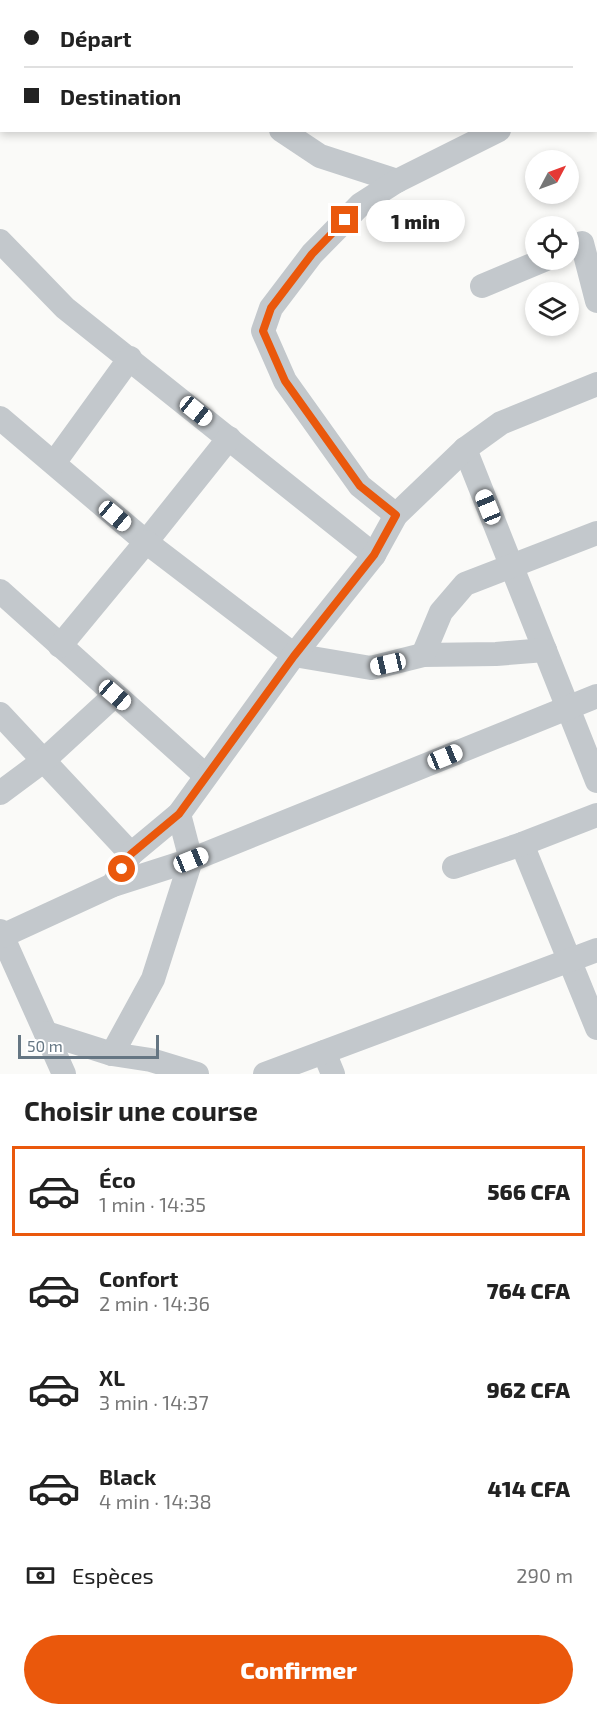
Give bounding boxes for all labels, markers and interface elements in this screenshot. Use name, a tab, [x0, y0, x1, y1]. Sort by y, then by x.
text: Départ	[60, 25, 132, 51]
text: Destination	[60, 83, 181, 109]
north arrow	[525, 150, 579, 204]
map controls	[525, 150, 579, 336]
callout: 1 min	[366, 199, 465, 241]
route end	[331, 206, 358, 233]
text: 1 min	[391, 209, 440, 233]
button: locate	[525, 216, 579, 270]
button: layers	[525, 282, 579, 336]
car	[176, 393, 216, 429]
car	[473, 487, 503, 527]
car	[95, 498, 135, 534]
car	[368, 651, 408, 677]
car	[96, 676, 134, 714]
car	[425, 742, 465, 772]
car	[171, 845, 211, 875]
route start	[108, 855, 135, 882]
scale bar	[18, 1032, 159, 1060]
text: 50 m	[27, 1036, 63, 1055]
text: Choisir une course	[24, 1094, 258, 1126]
icon: car	[27, 1164, 81, 1218]
text: Éco	[99, 1166, 136, 1192]
text: 566 CFA	[487, 1178, 570, 1204]
text: 1 min · 14:35	[99, 1192, 206, 1216]
icon: car	[27, 1263, 81, 1317]
text: Confort	[99, 1265, 178, 1291]
text: 764 CFA	[487, 1277, 570, 1303]
text: 2 min · 14:36	[99, 1291, 210, 1315]
icon: car	[27, 1362, 81, 1416]
text: XL	[99, 1364, 125, 1390]
text: 962 CFA	[487, 1376, 570, 1402]
text: 3 min · 14:37	[99, 1390, 209, 1414]
icon: car	[27, 1461, 81, 1515]
text: Black	[99, 1463, 156, 1489]
text: 414 CFA	[487, 1475, 570, 1501]
text: 4 min · 14:38	[99, 1489, 212, 1513]
icon: cash	[24, 1559, 57, 1592]
text: Espèces	[72, 1562, 154, 1588]
text: 290 m	[516, 1563, 573, 1587]
button: Confirmer	[24, 1635, 573, 1704]

